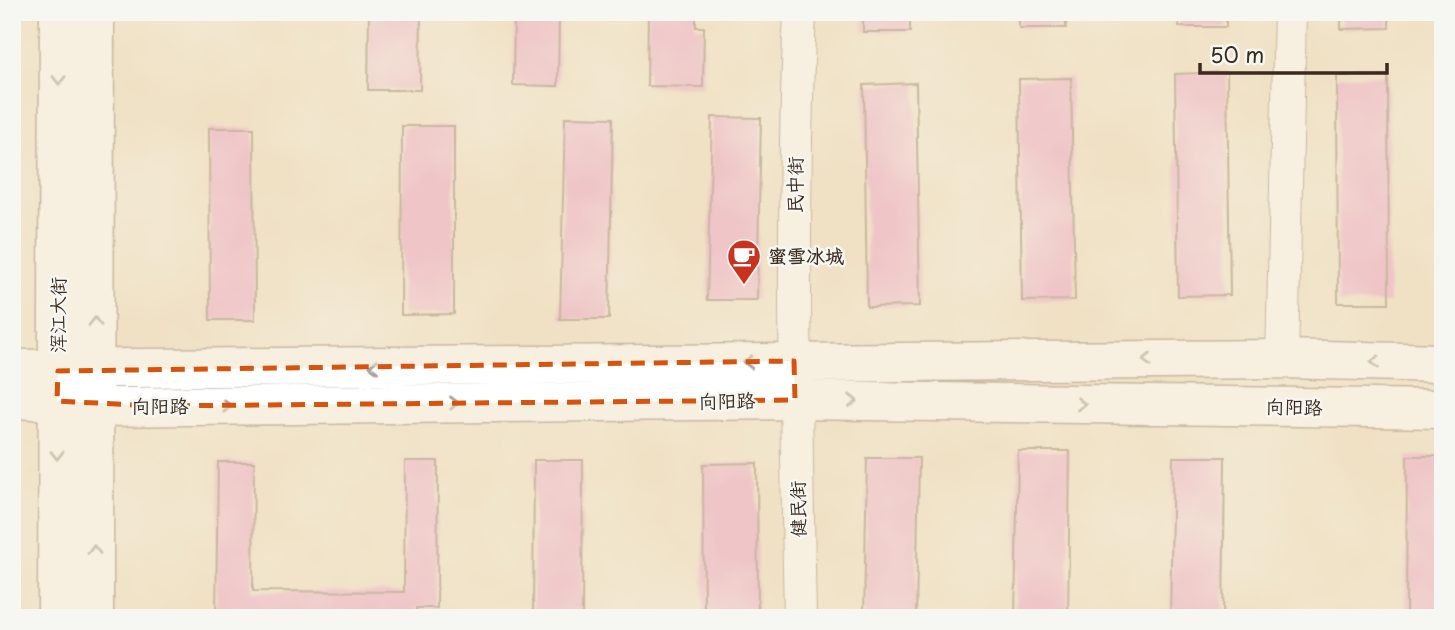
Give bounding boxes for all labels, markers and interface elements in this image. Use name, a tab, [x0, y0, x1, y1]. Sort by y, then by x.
scale bar	[1200, 32, 1387, 76]
text: 50 m	[1210, 38, 1264, 70]
one-way arrow	[51, 76, 67, 86]
street label: 民中街	[780, 156, 808, 214]
cafe icon: 蜜雪冰城	[725, 237, 763, 286]
place label: 蜜雪冰城	[768, 241, 844, 269]
street label: 浑江大街	[43, 277, 71, 353]
one-way arrow	[87, 316, 103, 327]
one-way arrow	[1141, 352, 1152, 368]
one-way arrow	[742, 354, 753, 370]
one-way arrow	[1369, 354, 1380, 369]
one-way arrow	[368, 358, 378, 374]
street label: 向阳路	[698, 386, 756, 414]
street label: 向阳路	[131, 391, 189, 419]
street label: 向阳路	[1265, 392, 1323, 420]
one-way arrow	[849, 393, 859, 409]
one-way arrow	[450, 395, 460, 411]
one-way arrow	[1076, 396, 1087, 412]
one-way arrow	[222, 398, 233, 413]
one-way arrow	[49, 450, 65, 461]
street label: 健民街	[783, 480, 811, 538]
one-way arrow	[86, 544, 102, 554]

